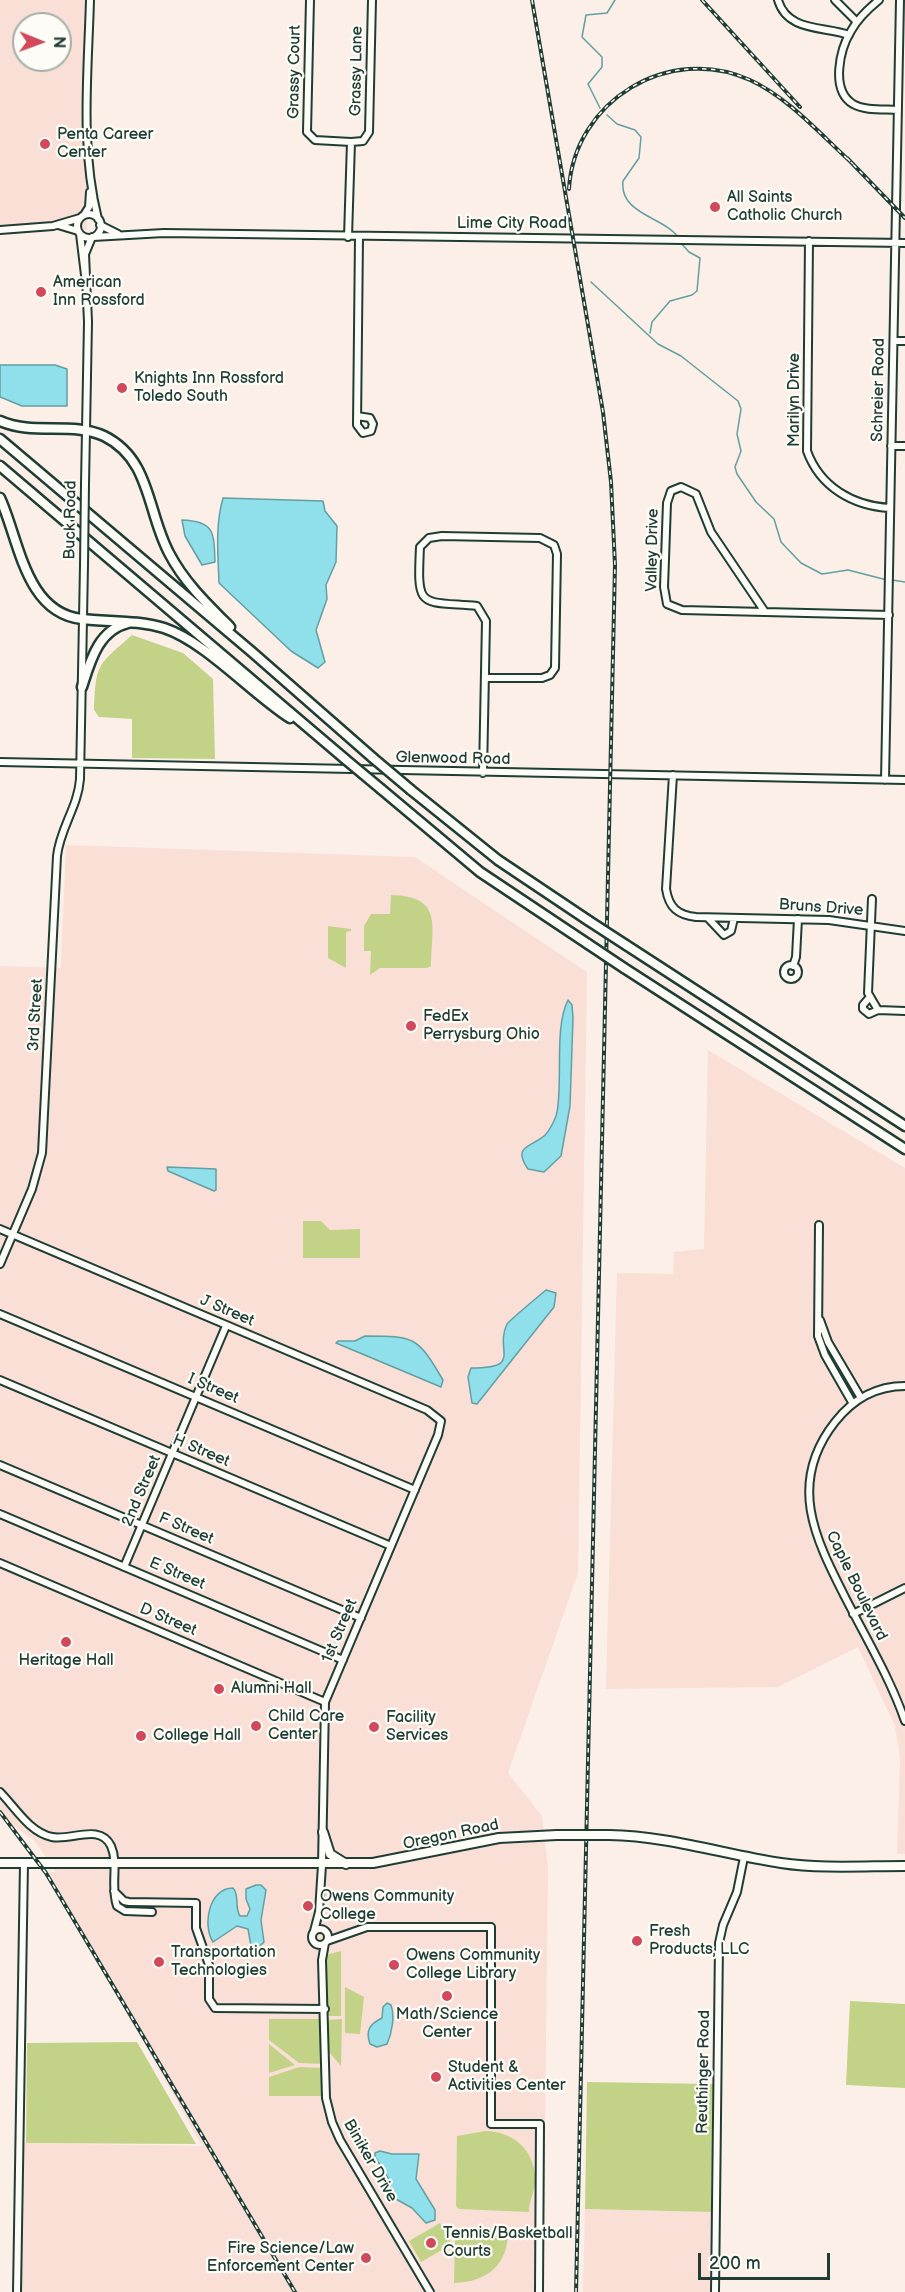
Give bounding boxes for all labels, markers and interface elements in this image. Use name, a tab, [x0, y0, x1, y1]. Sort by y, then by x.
north arrow	[12, 12, 72, 72]
street label: Grassy Court	[285, 25, 305, 119]
street label: Grassy Lane	[347, 26, 367, 116]
text: N	[49, 36, 68, 48]
place label: Penta Career Center	[57, 125, 153, 163]
marker: Penta Career Center	[38, 137, 52, 151]
place label: All Saints Catholic Church	[727, 188, 842, 226]
marker: All Saints Catholic Church	[708, 200, 722, 214]
street label: Lime City Road	[457, 214, 567, 234]
place label: American Inn Rossford	[53, 273, 145, 311]
marker: American Inn Rossford	[34, 285, 48, 299]
street label: Schreier Road	[868, 338, 890, 442]
street label: Marilyn Drive	[785, 353, 805, 447]
place label: Knights Inn Rossford Toledo South	[134, 369, 284, 407]
marker: Knights Inn Rossford Toledo South	[115, 381, 129, 395]
street label: Buck Road	[61, 480, 81, 560]
street label: Valley Drive	[643, 508, 663, 592]
street label: Glenwood Road	[395, 748, 511, 770]
street label: Bruns Drive	[778, 895, 864, 921]
street label: 3rd Street	[25, 978, 47, 1052]
place label: FedEx Perrysburg Ohio	[423, 1007, 540, 1045]
marker: FedEx Perrysburg Ohio	[404, 1019, 418, 1033]
street label: J Street	[197, 1291, 257, 1331]
street label: I Street	[185, 1370, 241, 1408]
street label: H Street	[170, 1430, 232, 1472]
street label: 2nd Street	[118, 1452, 166, 1530]
street label: F Street	[156, 1509, 216, 1549]
street label: Caple Boulevard	[821, 1528, 891, 1644]
street label: E Street	[146, 1554, 208, 1594]
street label: 1st Street	[318, 1596, 362, 1666]
street label: D Street	[137, 1599, 199, 1641]
marker: Heritage Hall	[59, 1635, 73, 1649]
place label: Heritage Hall	[18, 1651, 114, 1671]
place label: Alumni Hall	[231, 1679, 311, 1699]
marker: Alumni Hall	[212, 1682, 226, 1696]
place label: Child Care Center	[268, 1707, 344, 1745]
place label: Facility Services	[386, 1708, 448, 1746]
marker: Child Care Center	[249, 1719, 263, 1733]
marker: Facility Services	[367, 1720, 381, 1734]
place label: College Hall	[153, 1726, 241, 1746]
marker: College Hall	[134, 1729, 148, 1743]
street label: Oregon Road	[401, 1815, 501, 1855]
place label: Owens Community College	[320, 1887, 454, 1925]
marker: Owens Community College	[301, 1899, 315, 1913]
place label: Fresh Products, LLC	[649, 1922, 749, 1960]
marker: Fresh Products, LLC	[630, 1934, 644, 1948]
place label: Transportation Technologies	[171, 1943, 276, 1981]
place label: Owens Community College Library	[406, 1946, 540, 1984]
marker: Transportation Technologies	[152, 1955, 166, 1969]
marker: Owens Community College Library	[387, 1958, 401, 1972]
marker: Math/Science Center	[440, 1989, 454, 2003]
place label: Math/Science Center	[396, 2005, 498, 2043]
street label: Reuthinger Road	[693, 2010, 715, 2134]
place label: Student & Activities Center	[448, 2058, 565, 2096]
marker: Student & Activities Center	[429, 2070, 443, 2084]
street label: Biniker Drive	[339, 2116, 401, 2206]
place label: Tennis/Basketball Courts	[443, 2224, 572, 2262]
marker: Tennis/Basketball Courts	[424, 2236, 438, 2250]
place label: Fire Science/Law Enforcement Center	[207, 2239, 354, 2277]
scale bar	[701, 2241, 833, 2279]
marker: Fire Science/Law Enforcement Center	[359, 2251, 373, 2265]
text: 200 m	[709, 2253, 761, 2274]

